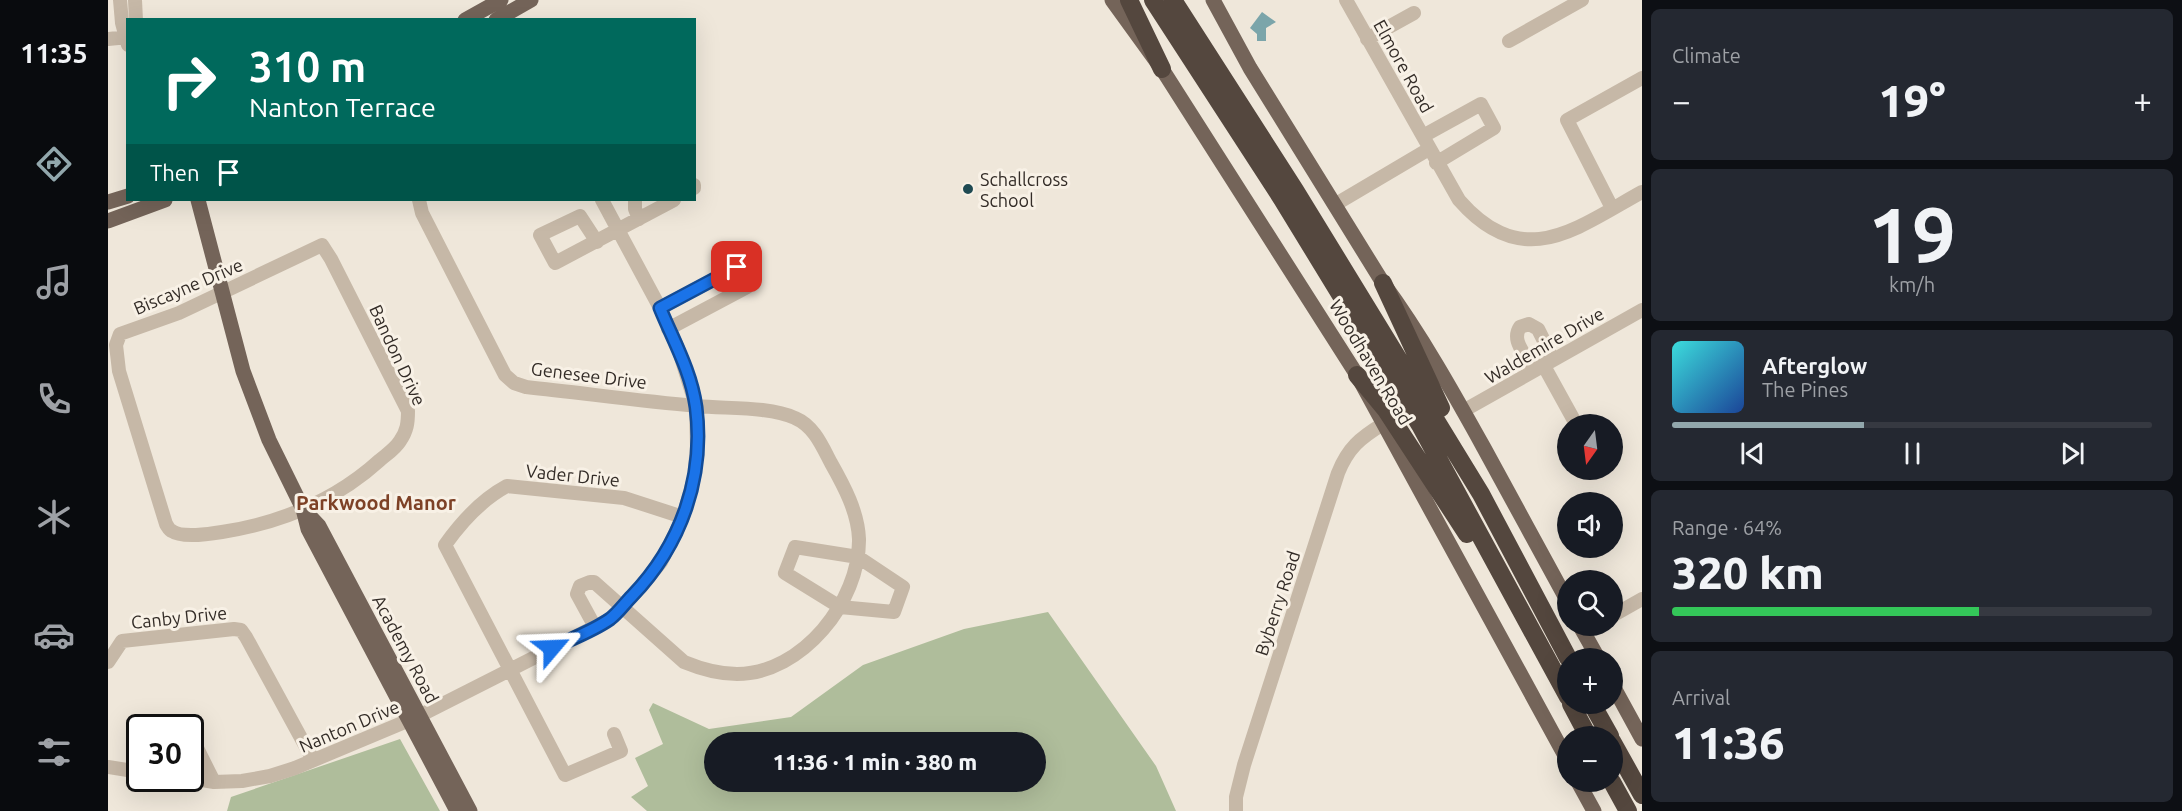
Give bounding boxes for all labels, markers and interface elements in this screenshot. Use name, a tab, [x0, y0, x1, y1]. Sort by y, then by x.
street label: Elmore Road	[1370, 16, 1438, 116]
text: 11:35	[20, 38, 88, 68]
icon: right	[150, 42, 228, 120]
text: 310 m	[249, 43, 366, 90]
text: Climate	[1672, 44, 1741, 67]
text: 19°	[1878, 75, 1946, 126]
text: −	[1672, 82, 1691, 119]
text: +	[2133, 82, 2152, 119]
text: Nanton Terrace	[249, 92, 436, 122]
icon: directions	[33, 143, 75, 185]
icon: arrive	[212, 156, 245, 189]
text: Then	[150, 160, 200, 185]
place label: Schallcross School	[980, 169, 1068, 210]
marker: Schallcross School	[961, 182, 975, 196]
text: 19	[1868, 190, 1956, 278]
pin	[711, 241, 762, 292]
icon: arrive	[720, 250, 753, 283]
street label: Biscayne Drive	[130, 254, 246, 318]
icon: music	[33, 261, 75, 303]
text: km/h	[1889, 273, 1935, 296]
street label: Woodhaven Road	[1326, 296, 1416, 428]
street label: Bandon Drive	[366, 301, 430, 409]
street label: Waldemire Drive	[1481, 303, 1607, 387]
text: Afterglow	[1762, 353, 1867, 378]
street label: Genesee Drive	[530, 358, 648, 392]
icon: phone	[33, 378, 75, 420]
text: The Pines	[1762, 378, 1848, 401]
north arrow	[1557, 414, 1623, 480]
map controls	[1557, 414, 1623, 792]
icon: previous	[1736, 437, 1769, 470]
icon: pause	[1896, 437, 1929, 470]
icon: next	[2056, 437, 2089, 470]
street label: Vader Drive	[525, 460, 621, 490]
district label: Parkwood Manor	[296, 491, 457, 514]
button: sound	[1557, 492, 1623, 558]
icon: climate	[33, 496, 75, 538]
text: Range · 64%	[1672, 516, 1782, 539]
text: 320 km	[1672, 547, 1824, 598]
street label: Byberry Road	[1251, 548, 1303, 658]
button: search	[1557, 570, 1623, 636]
street label: Academy Road	[369, 592, 443, 706]
street label: Canby Drive	[130, 602, 228, 632]
icon: car	[33, 614, 75, 656]
position arrow	[520, 616, 584, 680]
button: +	[1557, 648, 1623, 714]
text: Arrival	[1672, 686, 1730, 709]
street label: Nanton Drive	[296, 696, 402, 756]
speed limit sign: 30	[126, 714, 204, 792]
text: 11:36	[1672, 717, 1785, 768]
button: −	[1557, 726, 1623, 792]
icon: filters	[33, 731, 75, 773]
text: 11:36 · 1 min · 380 m	[773, 749, 977, 774]

